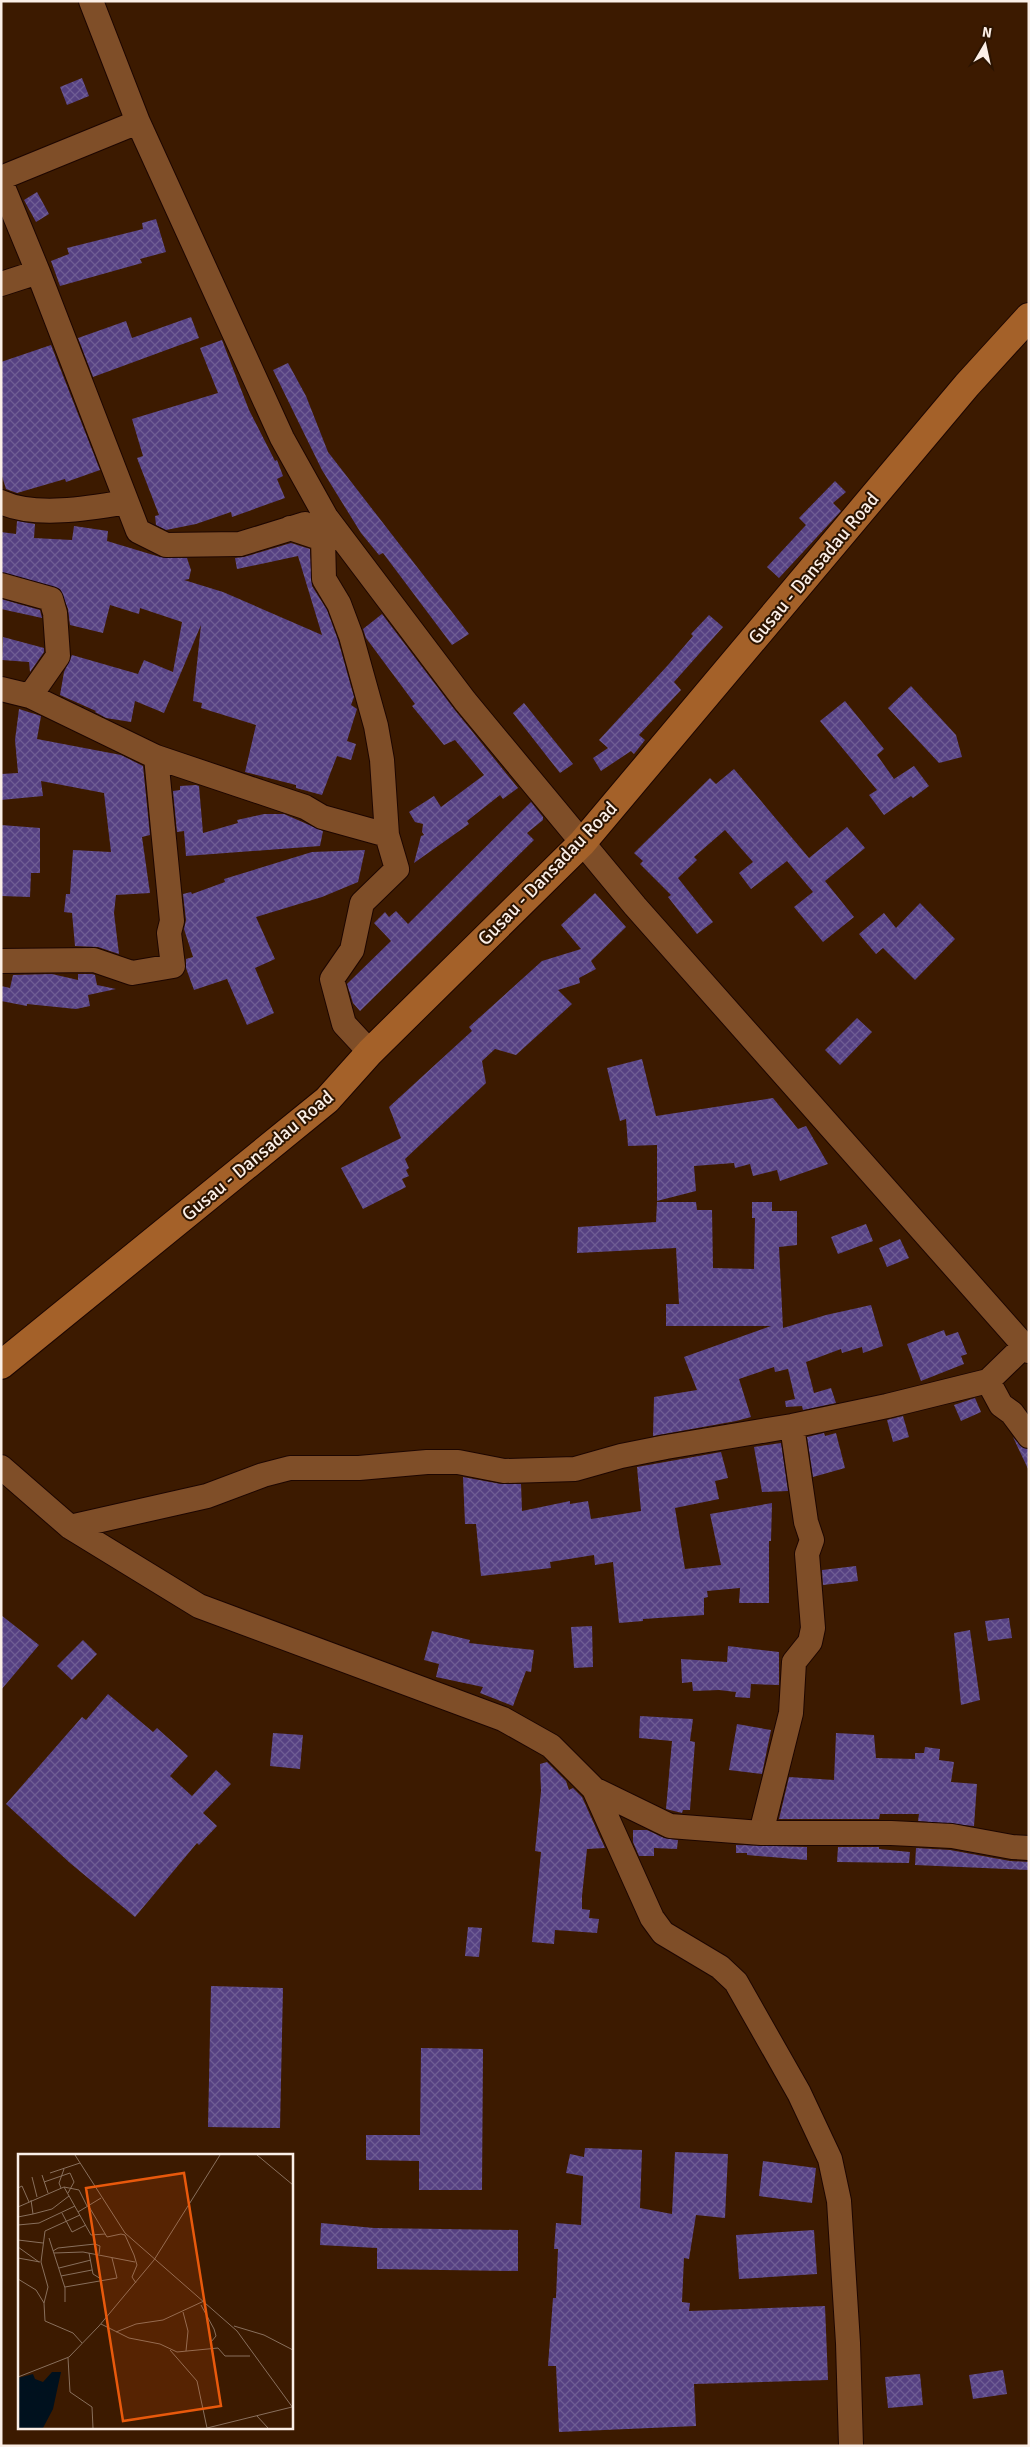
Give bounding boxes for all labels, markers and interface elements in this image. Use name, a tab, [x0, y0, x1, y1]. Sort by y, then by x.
north arrow	[960, 20, 1010, 70]
text: N	[981, 23, 993, 42]
street label: Gusau - Dansadau Road	[743, 488, 884, 649]
street label: Gusau - Dansadau Road	[473, 797, 623, 951]
street label: Gusau - Dansadau Road	[177, 1085, 338, 1226]
inset map	[18, 2154, 292, 2430]

